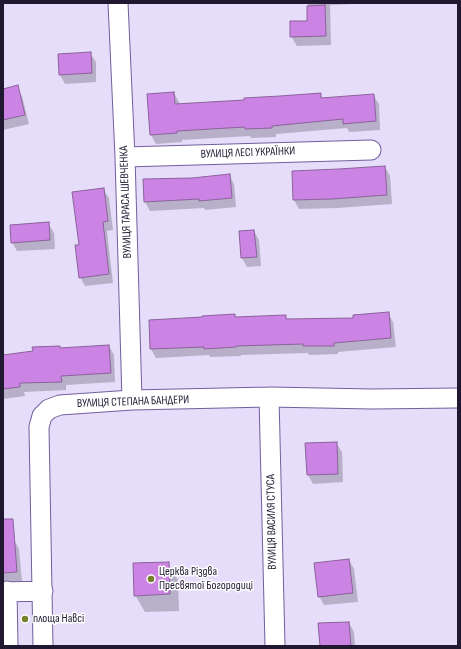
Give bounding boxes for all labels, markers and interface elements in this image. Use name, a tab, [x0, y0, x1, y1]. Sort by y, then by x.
street label: ВУЛИЦЯ ЛЕСІ УКРАЇНКИ	[200, 144, 296, 162]
street label: ВУЛИЦЯ ТАРАСА ШЕВЧЕНКА	[117, 146, 135, 258]
street label: ВУЛИЦЯ СТЕПАНА БАНДЕРИ	[77, 393, 189, 411]
street label: ВУЛИЦЯ ВАСИЛЯ СТУСА	[264, 474, 280, 570]
place label: Церква Різдва Пресвятої Богородиці	[159, 565, 253, 593]
marker: Церква Різдва Пресвятої Богородиці	[146, 574, 156, 584]
place label: площа Навсі	[33, 612, 84, 626]
marker: площа Навсі	[20, 614, 30, 624]

